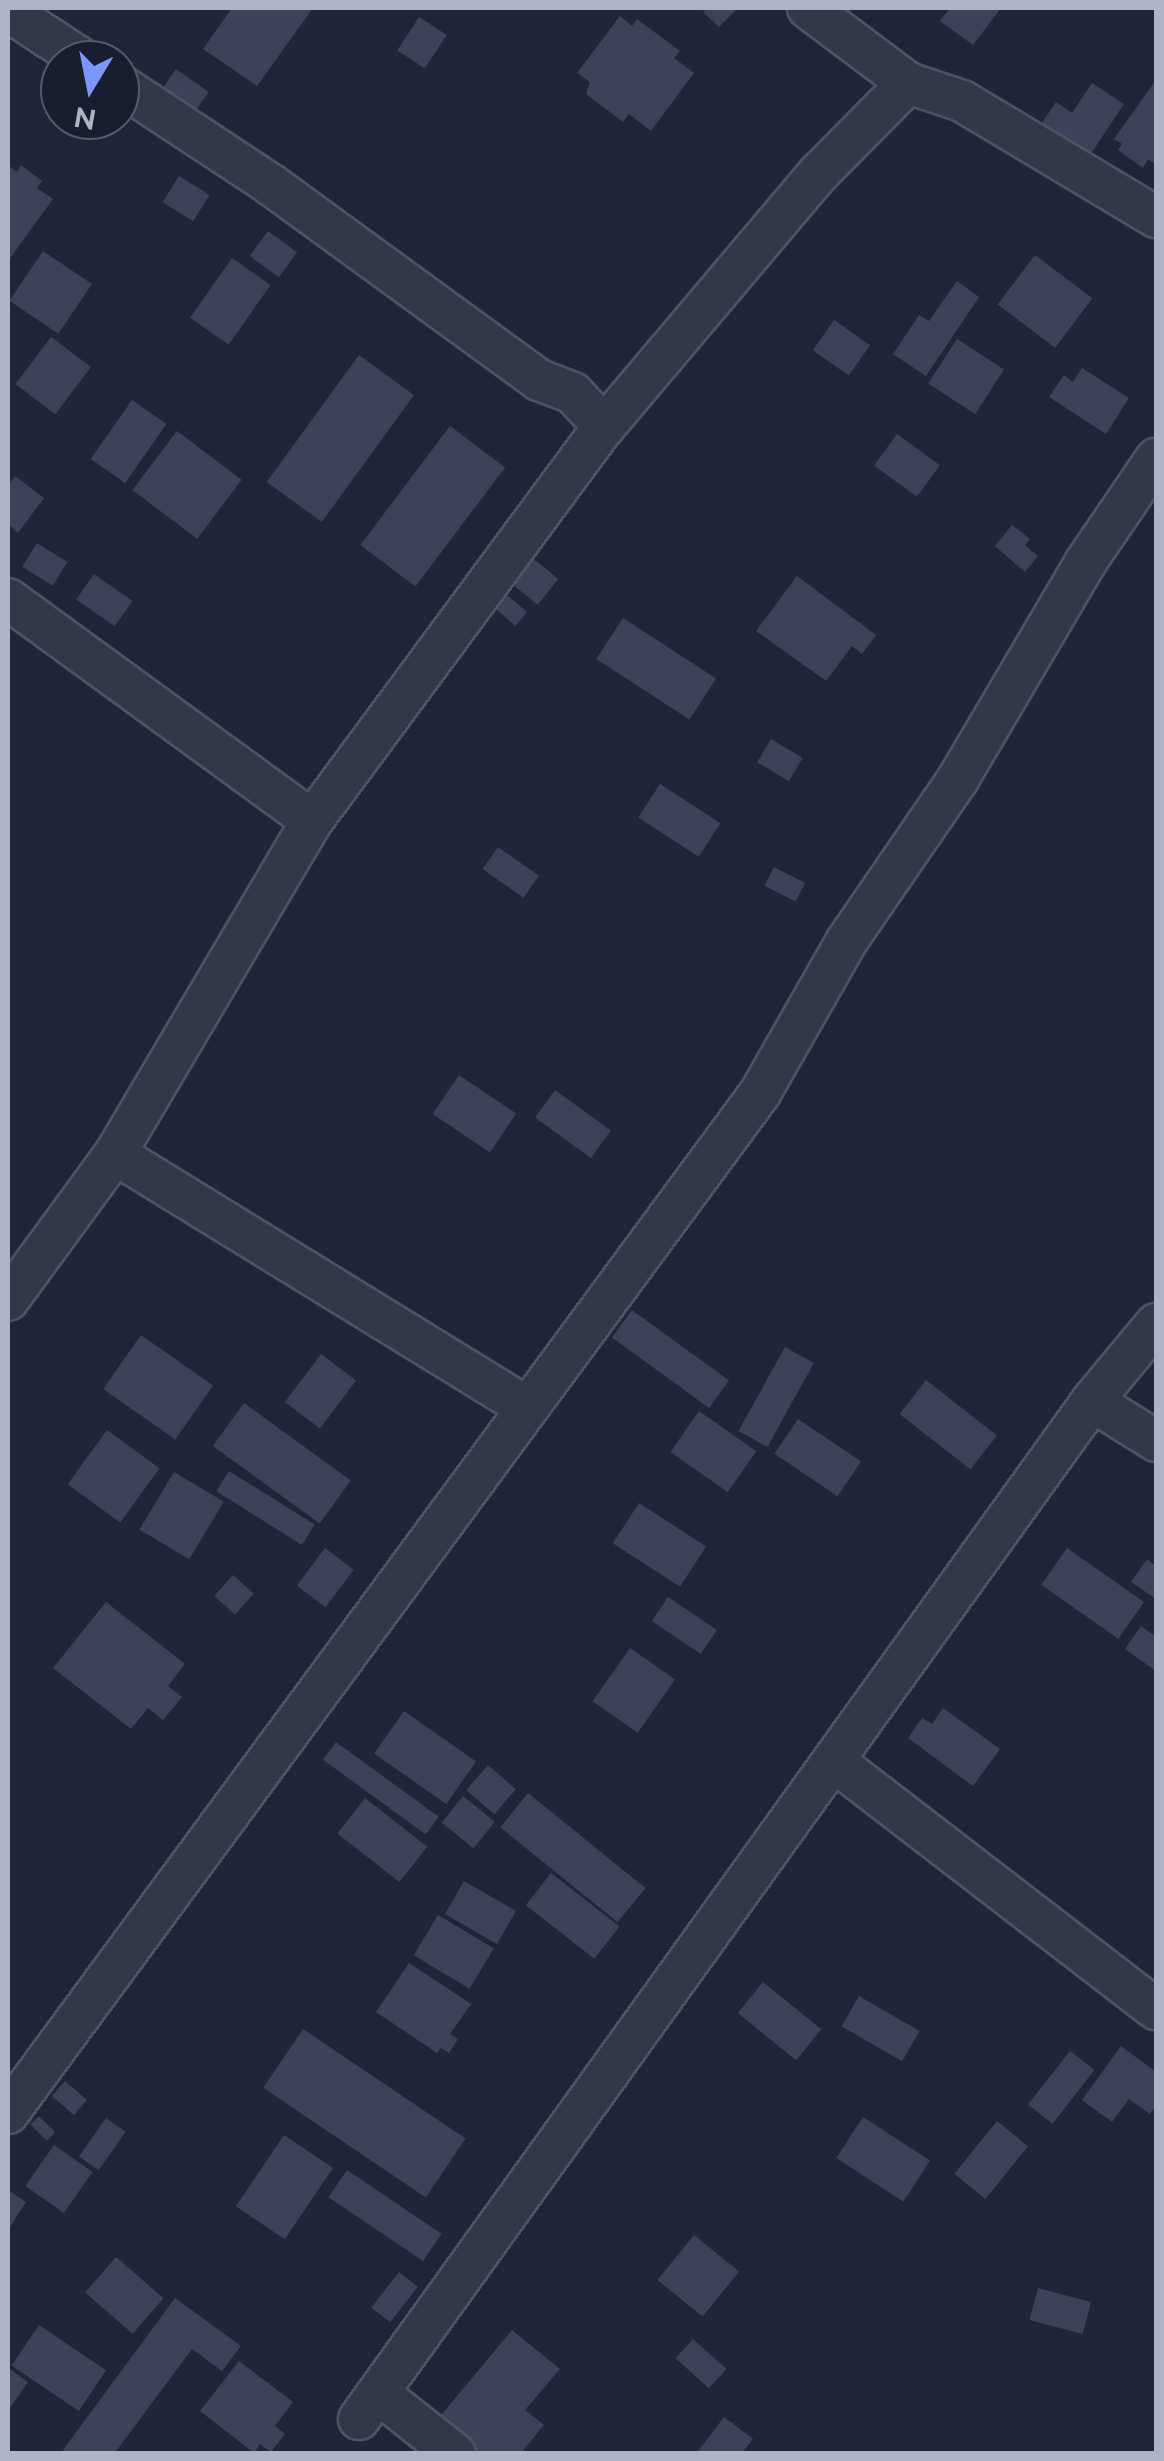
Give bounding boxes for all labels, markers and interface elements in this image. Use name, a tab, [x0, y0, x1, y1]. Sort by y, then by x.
north arrow	[40, 40, 140, 140]
text: N	[72, 100, 98, 136]

